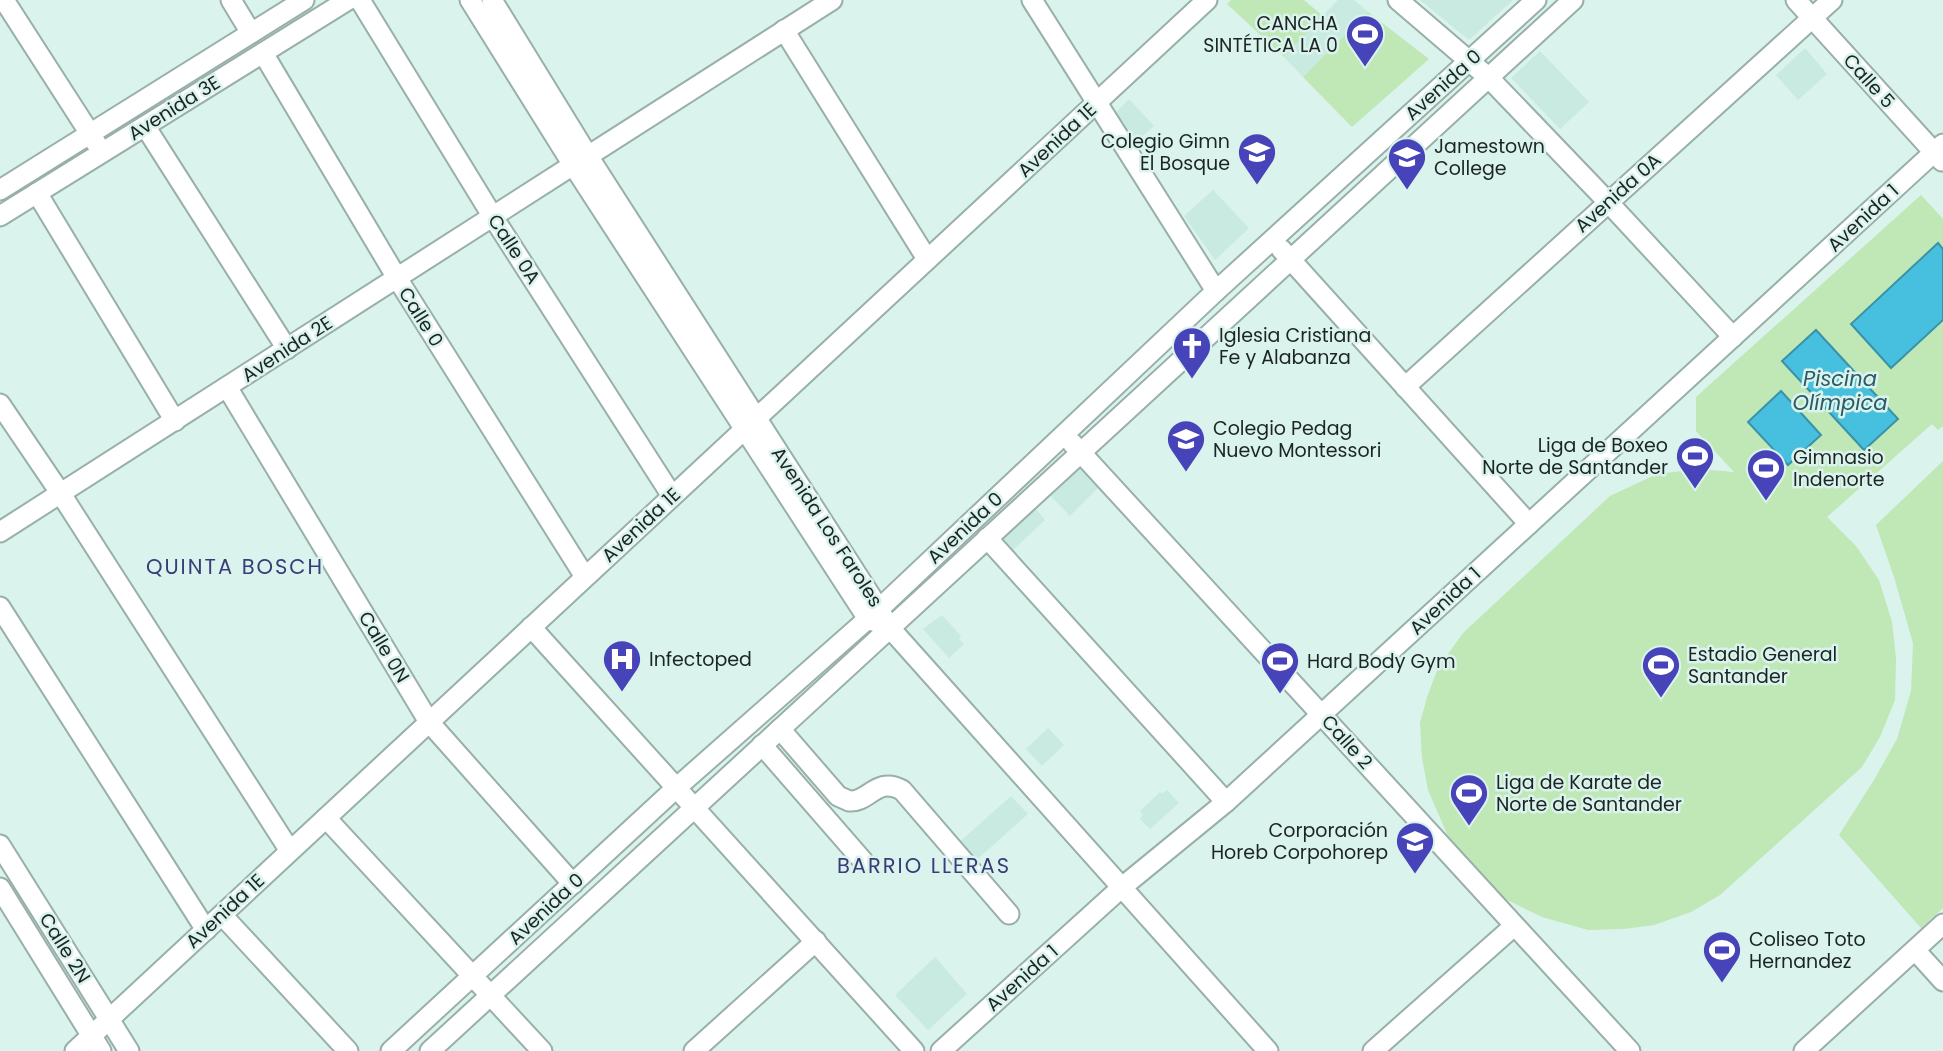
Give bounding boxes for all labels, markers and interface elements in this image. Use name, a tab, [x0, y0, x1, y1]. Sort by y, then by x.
place label: CANCHA SINTÉTICA LA 0	[1203, 10, 1338, 59]
sports icon: CANCHA SINTÉTICA LA 0	[1344, 13, 1386, 68]
street label: Avenida 0	[1399, 43, 1487, 127]
street label: Calle 5	[1837, 48, 1901, 114]
street label: Avenida 3E	[123, 69, 225, 147]
street label: Avenida 1E	[1012, 96, 1102, 184]
place label: Colegio Gimn El Bosque	[1101, 128, 1230, 177]
school or university icon: Colegio Gimn El Bosque	[1236, 131, 1278, 186]
place label: Jamestown College	[1434, 133, 1545, 182]
school or university icon: Jamestown College	[1386, 136, 1428, 191]
street label: Avenida 0A	[1569, 147, 1667, 239]
street label: Avenida 1	[1821, 178, 1905, 258]
street label: Calle 0A	[481, 209, 547, 289]
street label: Calle 0	[392, 282, 450, 352]
street label: Avenida 2E	[236, 309, 338, 389]
place label: Iglesia Cristiana Fe y Alabanza	[1219, 322, 1371, 371]
church icon: Iglesia Cristiana Fe y Alabanza	[1171, 325, 1213, 380]
water label: Piscina Olímpica	[1793, 364, 1887, 417]
place label: Colegio Pedag Nuevo Montessori	[1213, 415, 1381, 464]
school or university icon: Colegio Pedag Nuevo Montessori	[1165, 418, 1207, 473]
place label: Liga de Boxeo Norte de Santander	[1482, 432, 1668, 481]
sports icon: Liga de Boxeo Norte de Santander	[1674, 435, 1716, 490]
street label: Avenida Los Faroles	[765, 442, 889, 612]
place label: Gimnasio Indenorte	[1793, 444, 1885, 493]
sports icon: Gimnasio Indenorte	[1745, 447, 1787, 502]
street label: Avenida 1E	[596, 481, 686, 569]
street label: Avenida 0	[921, 486, 1009, 570]
district label: QUINTA BOSCH	[146, 552, 324, 581]
street label: Avenida 1	[1403, 561, 1487, 641]
street label: Calle 0N	[352, 606, 416, 688]
hospital icon: Infectoped	[601, 638, 643, 693]
sports icon: Hard Body Gym	[1259, 640, 1301, 695]
place label: Estadio General Santander	[1688, 641, 1837, 690]
sports icon: Estadio General Santander	[1640, 644, 1682, 699]
place label: Infectoped	[649, 646, 752, 673]
place label: Hard Body Gym	[1307, 648, 1455, 675]
street label: Calle 2	[1315, 709, 1379, 775]
place label: Liga de Karate de Norte de Santander	[1496, 769, 1682, 818]
sports icon: Liga de Karate de Norte de Santander	[1448, 772, 1490, 827]
place label: Corporación Horeb Corpohorep	[1211, 817, 1388, 866]
school or university icon: Corporación Horeb Corpohorep	[1394, 820, 1436, 875]
district label: BARRIO LLERAS	[837, 851, 1011, 880]
street label: Avenida 1E	[180, 867, 270, 955]
street label: Avenida 0	[502, 867, 590, 951]
street label: Calle 2N	[33, 908, 97, 988]
place label: Coliseo Toto Hernandez	[1749, 926, 1866, 975]
sports icon: Coliseo Toto Hernandez	[1701, 929, 1743, 984]
street label: Avenida 1	[980, 938, 1064, 1018]

